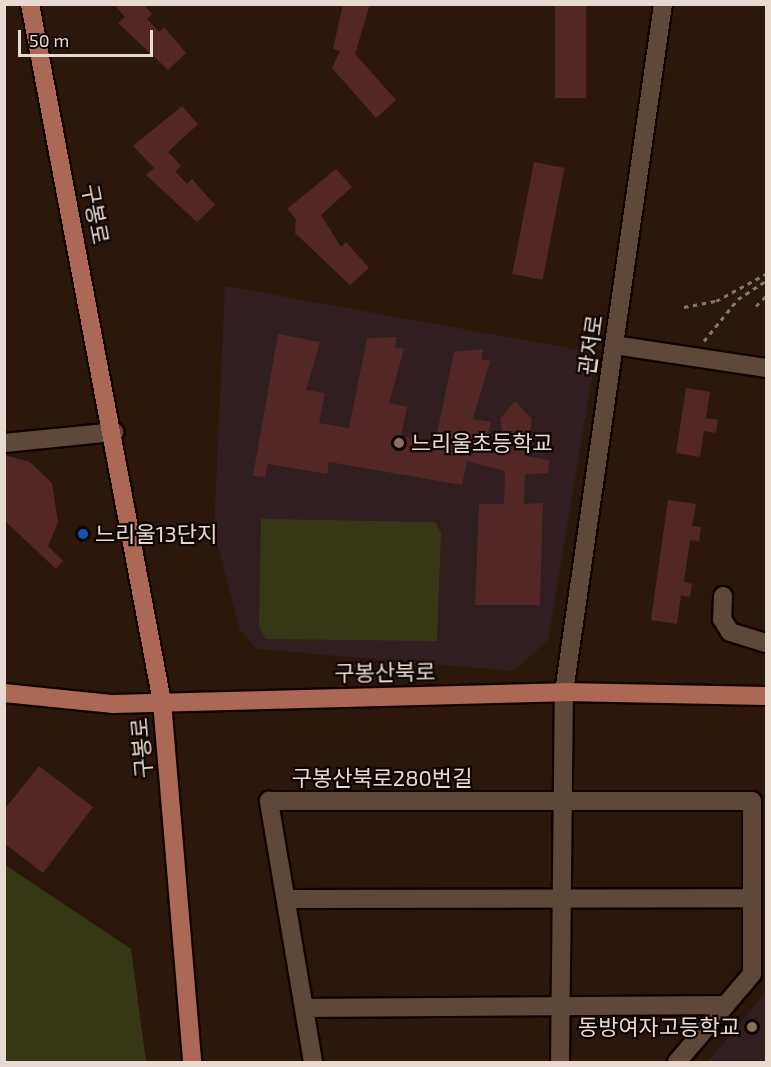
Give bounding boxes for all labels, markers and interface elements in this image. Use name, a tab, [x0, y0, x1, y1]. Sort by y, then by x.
scale bar	[21, 18, 156, 56]
text: 50 m	[29, 29, 69, 51]
street label: 구봉로	[77, 182, 115, 246]
street label: 관저로	[573, 313, 607, 377]
place label: 느리울초등학교	[411, 430, 553, 456]
marker: 느리울초등학교	[392, 436, 406, 450]
place label: 느리울13단지	[95, 521, 217, 547]
marker: 느리울13단지	[76, 527, 90, 541]
street label: 구봉산북로	[334, 658, 436, 686]
street label: 구봉로	[125, 717, 157, 779]
street label: 구봉산북로280번길	[292, 765, 472, 791]
place label: 동방여자고등학교	[578, 1014, 740, 1040]
marker: 동방여자고등학교	[745, 1020, 759, 1034]

